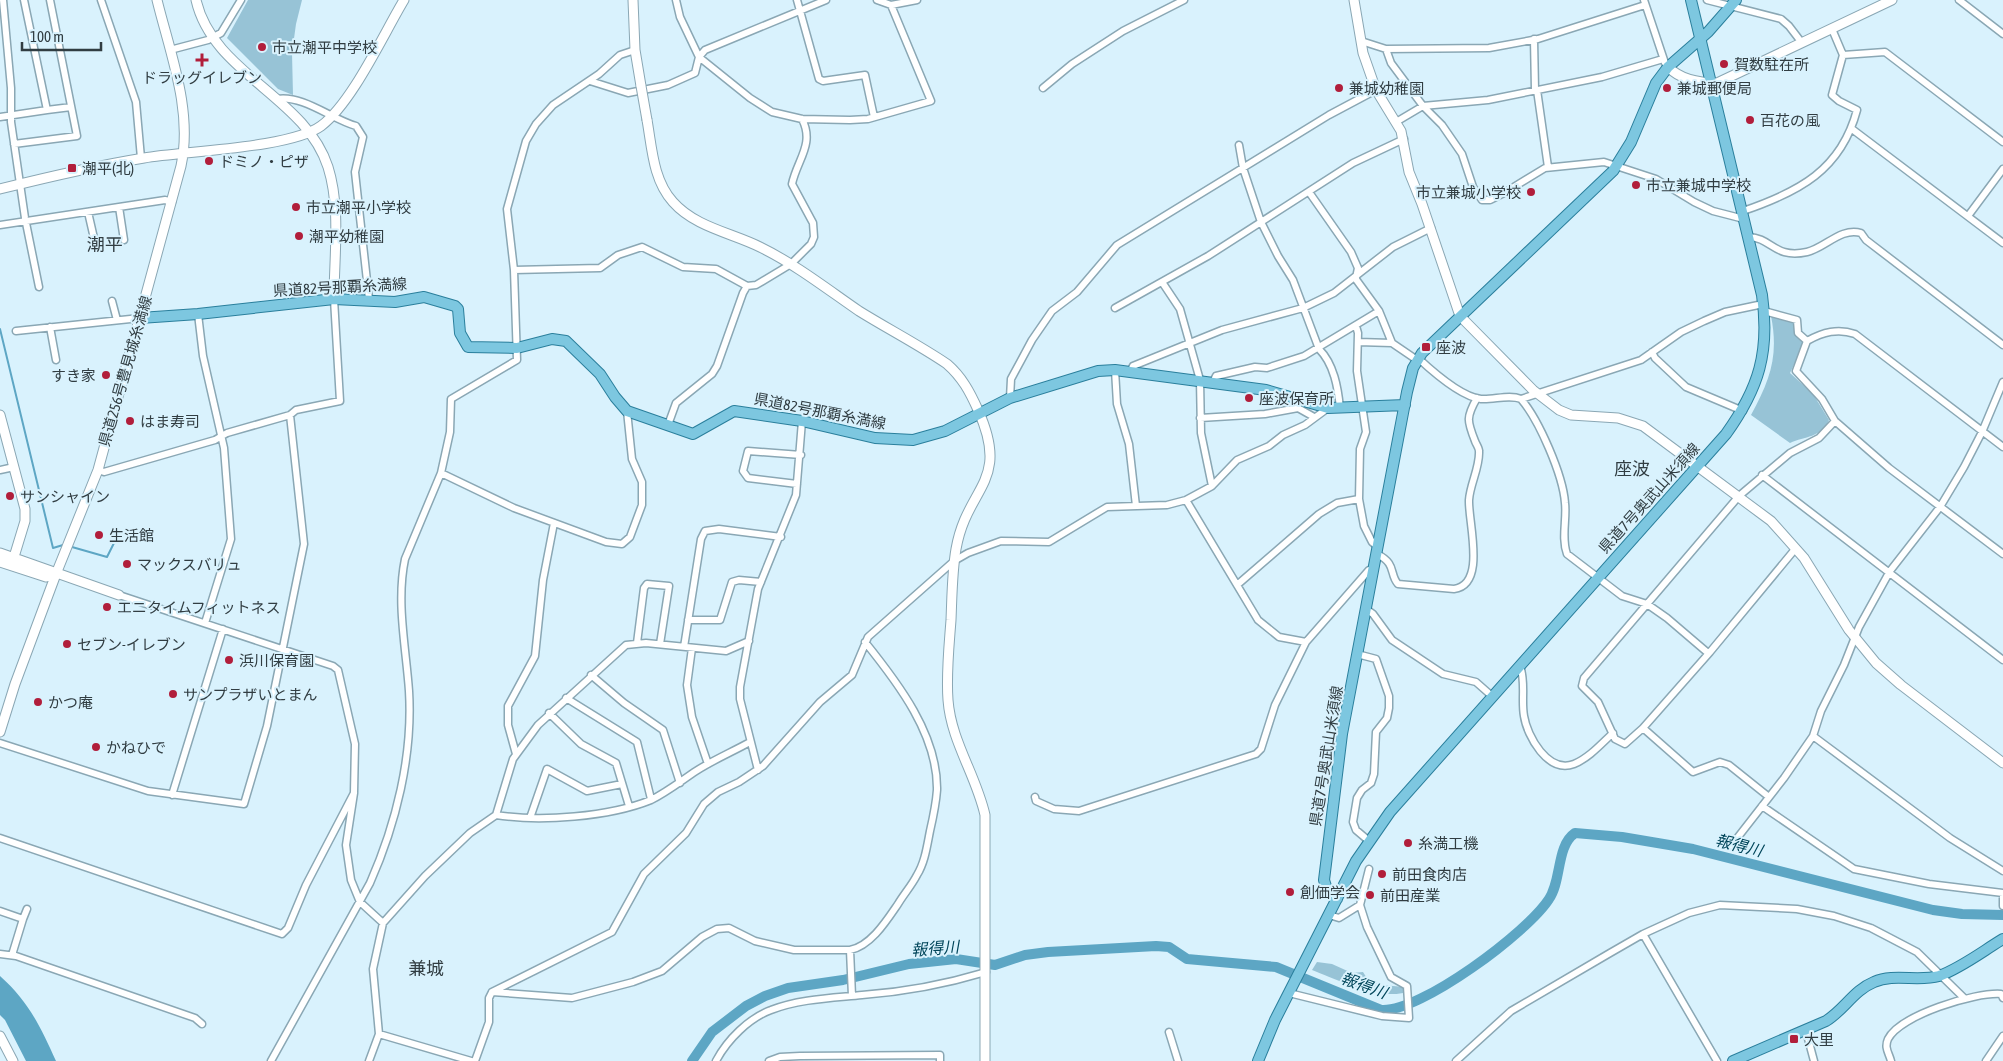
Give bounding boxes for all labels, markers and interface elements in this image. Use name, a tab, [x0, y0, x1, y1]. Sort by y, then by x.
scale bar	[22, 20, 101, 52]
text: 100 m	[30, 28, 64, 45]
place label: 市立潮平中学校	[272, 39, 377, 56]
marker: 市立潮平中学校	[256, 41, 268, 53]
marker: ドラッグイレブン	[196, 54, 208, 66]
place label: 賀数駐在所	[1734, 56, 1809, 73]
marker: 賀数駐在所	[1718, 58, 1730, 70]
place label: ドラッグイレブン	[142, 69, 262, 86]
place label: 兼城幼稚園	[1349, 80, 1424, 97]
place label: 兼城郵便局	[1677, 80, 1752, 97]
marker: 兼城幼稚園	[1333, 82, 1345, 94]
marker: 兼城郵便局	[1661, 82, 1673, 94]
place label: 百花の風	[1760, 112, 1820, 129]
marker: 百花の風	[1744, 114, 1756, 126]
place label: ドミノ・ピザ	[219, 153, 309, 170]
marker: ドミノ・ピザ	[203, 155, 215, 167]
place label: 潮平(北)	[82, 160, 134, 177]
marker: 潮平(北)	[66, 162, 78, 174]
place label: 市立兼城中学校	[1646, 177, 1751, 194]
marker: 市立兼城中学校	[1630, 179, 1642, 191]
place label: 市立兼城小学校	[1416, 184, 1521, 201]
marker: 市立兼城小学校	[1525, 186, 1537, 198]
place label: 市立潮平小学校	[306, 199, 411, 216]
marker: 市立潮平小学校	[290, 201, 302, 213]
place label: 潮平幼稚園	[309, 228, 384, 245]
marker: 潮平幼稚園	[293, 230, 305, 242]
district label: 潮平	[87, 234, 123, 255]
street label: 県道82号那覇糸満線	[273, 275, 407, 299]
street label: 県道256号豊見城糸満線	[95, 294, 155, 448]
place label: 座波	[1436, 339, 1466, 356]
marker: 座波	[1420, 341, 1432, 353]
place label: すき家	[51, 367, 96, 384]
marker: すき家	[100, 369, 112, 381]
street label: 県道82号那覇糸満線	[753, 390, 887, 432]
place label: 座波保育所	[1259, 390, 1334, 407]
marker: 座波保育所	[1243, 392, 1255, 404]
place label: はま寿司	[140, 413, 200, 430]
marker: はま寿司	[124, 415, 136, 427]
street label: 県道7号奥武山米須線	[1595, 440, 1703, 556]
district label: 座波	[1614, 458, 1650, 479]
place label: サンシャイン	[20, 488, 110, 505]
marker: サンシャイン	[4, 490, 16, 502]
place label: 生活館	[109, 527, 154, 544]
marker: 生活館	[93, 529, 105, 541]
place label: マックスバリュ	[137, 556, 242, 573]
marker: マックスバリュ	[121, 558, 133, 570]
place label: エニタイムフィットネス	[117, 599, 281, 616]
marker: エニタイムフィットネス	[101, 601, 113, 613]
place label: セブン-イレブン	[77, 636, 186, 653]
marker: セブン-イレブン	[61, 638, 73, 650]
place label: 浜川保育園	[239, 652, 314, 669]
marker: 浜川保育園	[223, 654, 235, 666]
street label: 県道7号奥武山米須線	[1306, 685, 1346, 827]
place label: サンプラザいとまん	[183, 686, 318, 703]
marker: サンプラザいとまん	[167, 688, 179, 700]
place label: かつ庵	[48, 694, 93, 711]
marker: かつ庵	[32, 696, 44, 708]
place label: かねひで	[106, 739, 166, 756]
marker: かねひで	[90, 741, 102, 753]
water label: 報得川	[1714, 830, 1766, 860]
place label: 糸満工機	[1418, 835, 1478, 852]
marker: 糸満工機	[1402, 837, 1414, 849]
place label: 前田食肉店	[1392, 866, 1467, 883]
marker: 前田食肉店	[1376, 868, 1388, 880]
place label: 創価学会	[1300, 884, 1360, 901]
marker: 創価学会	[1284, 886, 1296, 898]
place label: 前田産業	[1380, 887, 1440, 904]
marker: 前田産業	[1364, 889, 1376, 901]
water label: 報得川	[910, 937, 962, 959]
district label: 兼城	[408, 958, 444, 979]
water label: 報得川	[1338, 968, 1392, 1002]
place label: 大里	[1804, 1031, 1834, 1048]
marker: 大里	[1788, 1033, 1800, 1045]

